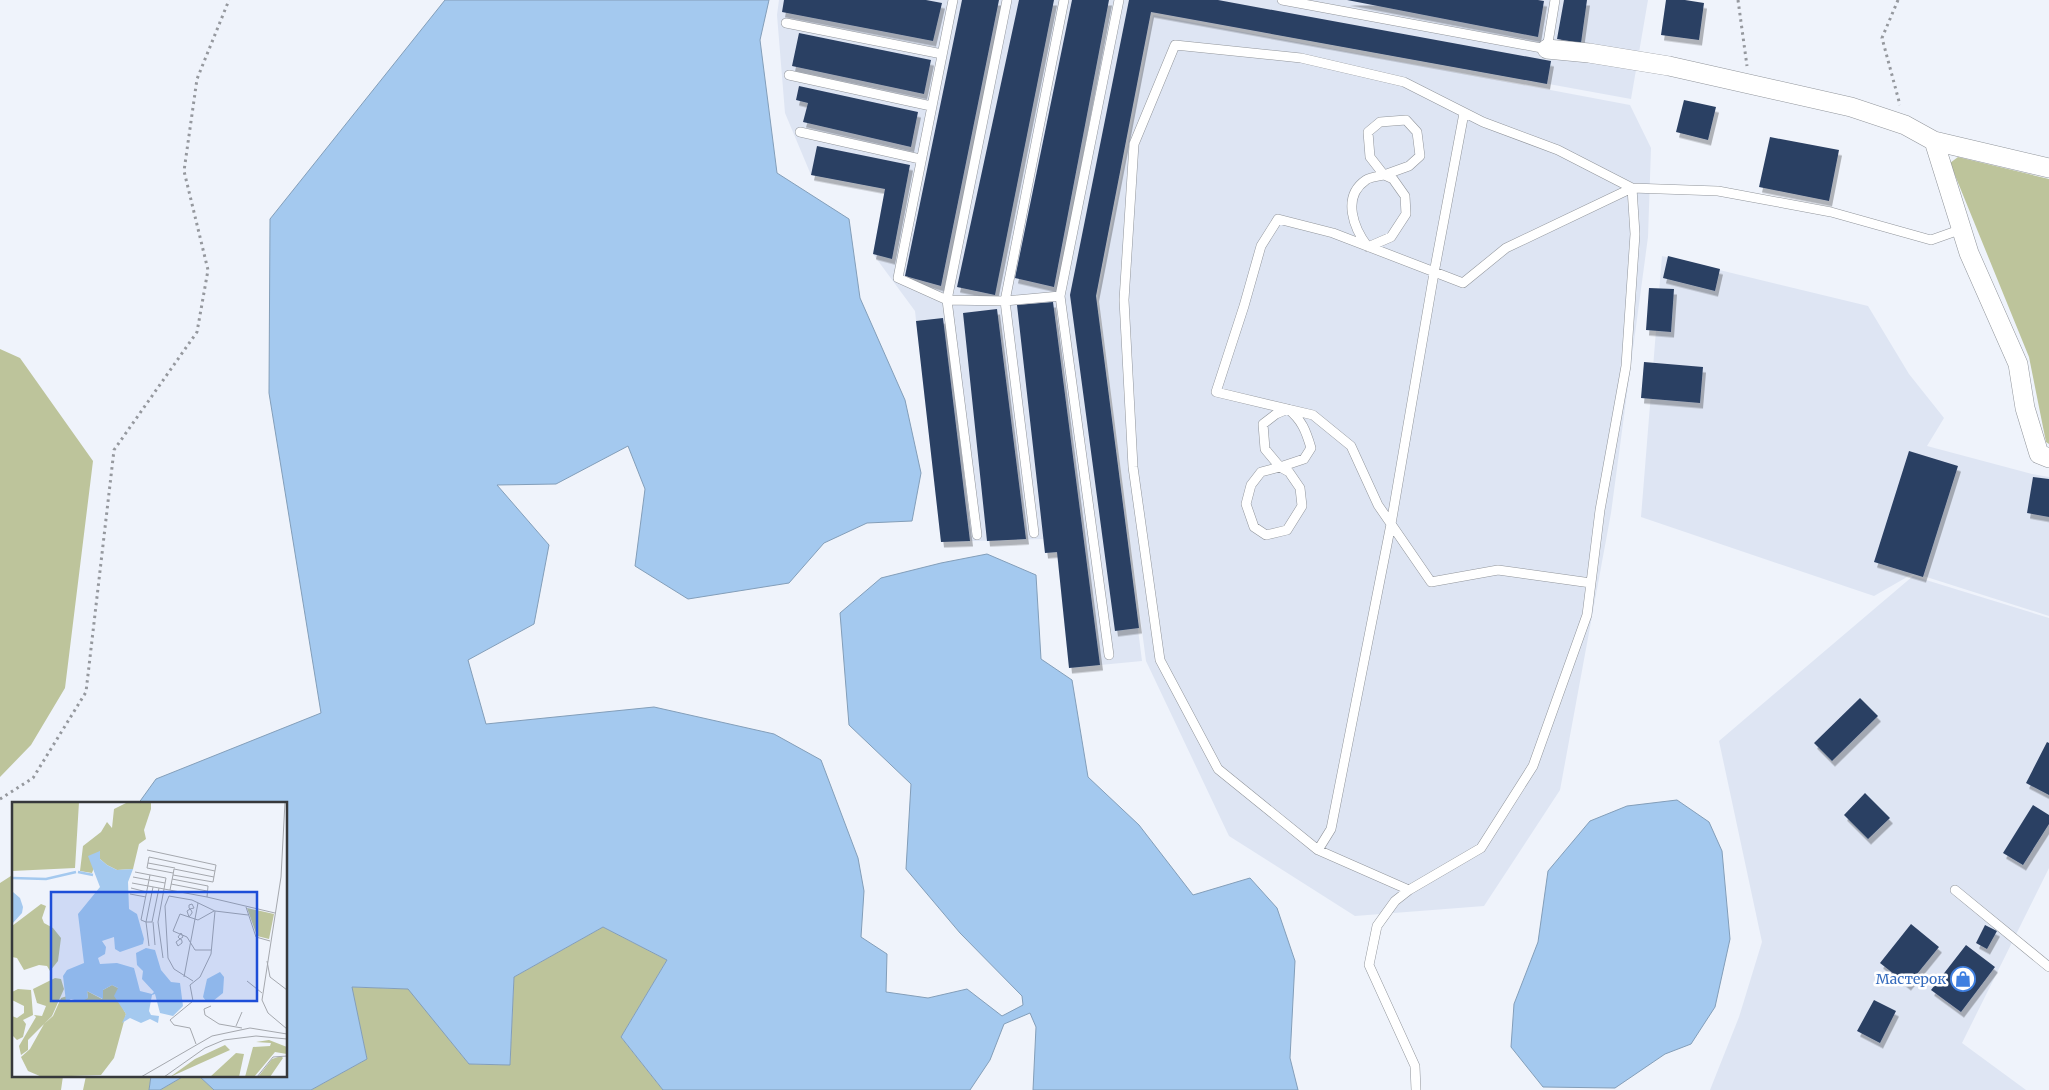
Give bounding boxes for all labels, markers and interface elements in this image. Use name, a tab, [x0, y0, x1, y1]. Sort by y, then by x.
inset map	[12, 802, 288, 1078]
shop icon: Мастерок	[1950, 966, 1976, 992]
place label: Мастерок	[1876, 970, 1946, 988]

